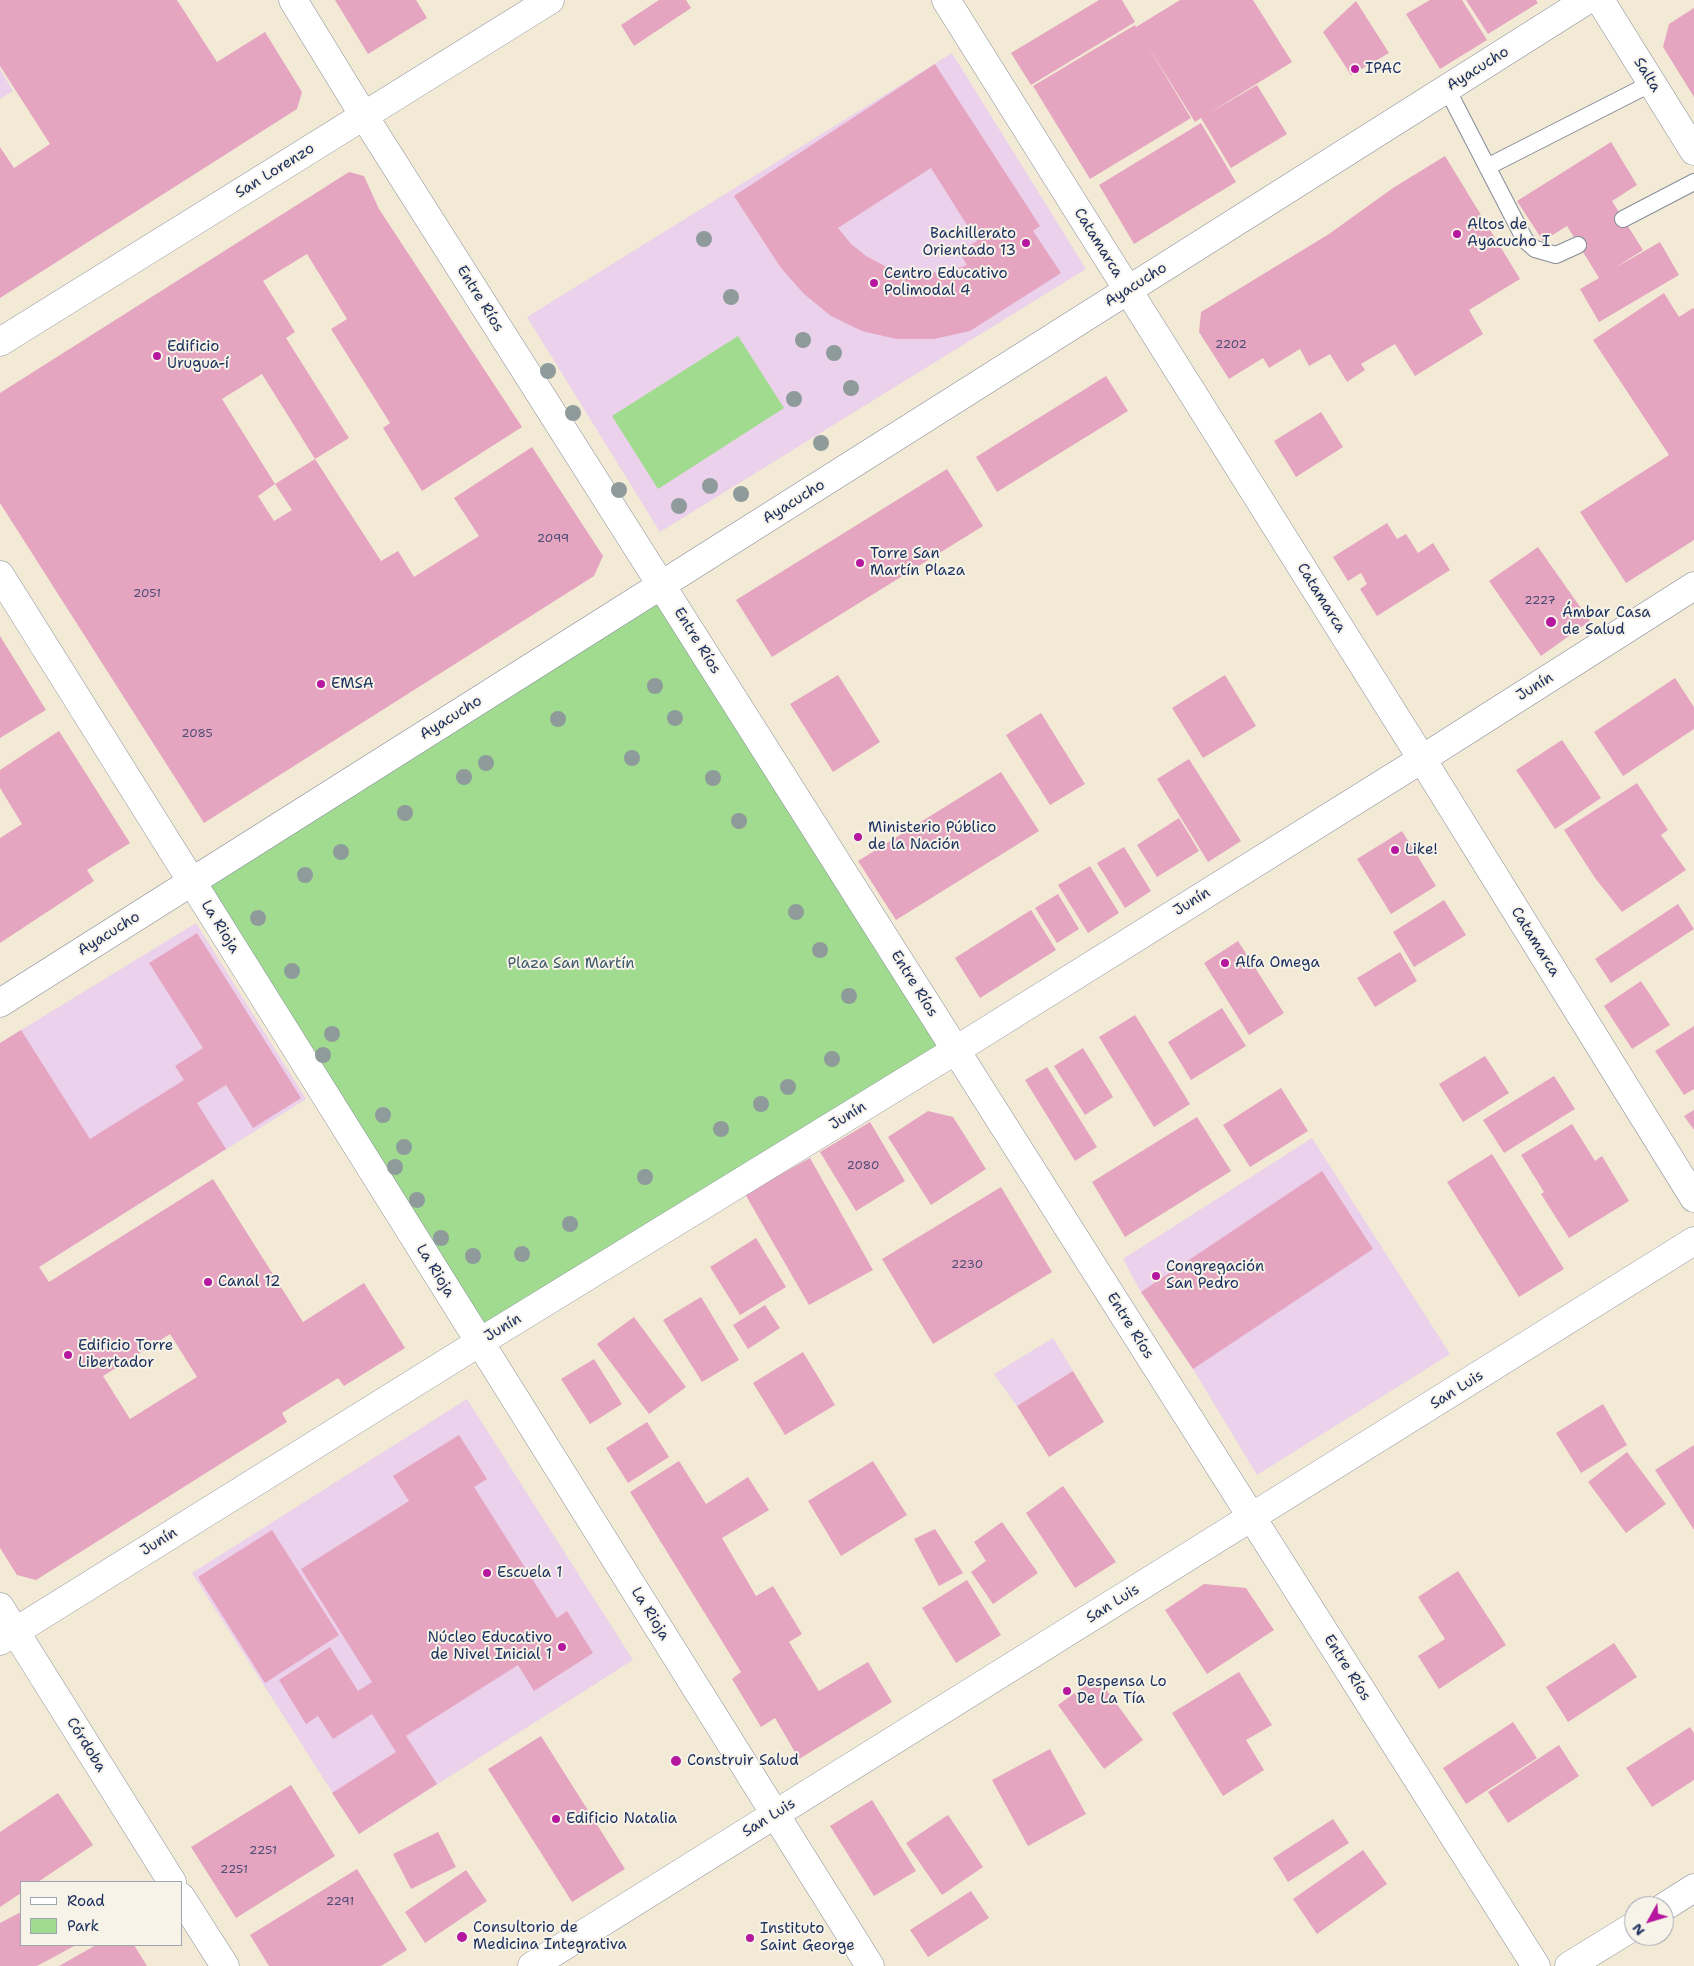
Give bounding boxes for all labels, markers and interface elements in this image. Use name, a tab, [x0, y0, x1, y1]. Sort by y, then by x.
street label: Ayacucho	[1444, 43, 1512, 95]
street label: Salta	[1629, 54, 1665, 96]
place label: IPAC	[1365, 60, 1401, 78]
marker: IPAC	[1349, 63, 1361, 75]
street label: San Lorenzo	[232, 140, 318, 202]
street label: Catamarca	[1070, 205, 1126, 281]
place label: Altos de Ayacucho I	[1467, 216, 1550, 251]
place label: Bachillerato Orientado 13	[922, 225, 1016, 260]
marker: Altos de Ayacucho I	[1451, 228, 1463, 240]
marker: Bachillerato Orientado 13	[1020, 237, 1032, 249]
street label: Ayacucho	[1102, 259, 1170, 311]
street label: Entre Ríos	[453, 262, 507, 336]
place label: Centro Educativo Polimodal 4	[884, 265, 1008, 300]
marker: Centro Educativo Polimodal 4	[868, 277, 880, 289]
place label: Edificio Urugua-í	[167, 338, 229, 373]
house number: 2202	[1215, 338, 1247, 352]
marker: Edificio Urugua-í	[151, 350, 163, 362]
street label: Ayacucho	[760, 476, 828, 528]
house number: 2099	[537, 532, 569, 546]
place label: Torre San Martín Plaza	[870, 545, 965, 580]
marker: Torre San Martín Plaza	[854, 557, 866, 569]
street label: Catamarca	[1293, 560, 1349, 636]
house number: 2051	[133, 587, 161, 601]
house number: 2227	[1524, 594, 1556, 608]
street label: Entre Ríos	[670, 604, 724, 678]
place label: Ámbar Casa de Salud	[1562, 604, 1651, 639]
marker: Ámbar Casa de Salud	[1544, 615, 1558, 629]
street label: Junín	[1513, 669, 1557, 705]
place label: EMSA	[331, 675, 374, 693]
marker: EMSA	[315, 678, 327, 690]
street label: Ayacucho	[417, 692, 485, 744]
house number: 2085	[181, 727, 213, 741]
place label: Ministerio Público de la Nación	[868, 819, 996, 854]
marker: Ministerio Público de la Nación	[852, 831, 864, 843]
place label: Like!	[1405, 841, 1438, 859]
marker: Like!	[1389, 844, 1401, 856]
street label: Junín	[1170, 884, 1214, 920]
street label: La Rioja	[197, 897, 243, 957]
street label: Catamarca	[1507, 904, 1563, 980]
street label: Ayacucho	[75, 908, 143, 960]
street label: Entre Ríos	[887, 947, 941, 1021]
place label: Alfa Omega	[1235, 954, 1320, 972]
park label: Plaza San Martín	[508, 955, 634, 973]
marker: Alfa Omega	[1219, 957, 1231, 969]
street label: Junín	[826, 1098, 870, 1134]
house number: 2080	[847, 1159, 879, 1173]
street label: La Rioja	[412, 1241, 458, 1301]
house number: 2230	[951, 1258, 983, 1272]
place label: Congregación San Pedro	[1166, 1258, 1264, 1293]
marker: Congregación San Pedro	[1150, 1270, 1162, 1282]
place label: Canal 12	[218, 1273, 280, 1291]
marker: Canal 12	[202, 1276, 214, 1288]
street label: Entre Ríos	[1103, 1289, 1157, 1363]
street label: Junín	[481, 1310, 525, 1346]
place label: Edificio Torre Libertador	[78, 1337, 173, 1372]
marker: Edificio Torre Libertador	[62, 1349, 74, 1361]
street label: San Luis	[1427, 1367, 1487, 1413]
street label: Junín	[137, 1524, 181, 1560]
place label: Escuela 1	[497, 1564, 562, 1582]
marker: Escuela 1	[481, 1567, 493, 1579]
street label: San Luis	[1083, 1581, 1143, 1627]
street label: La Rioja	[627, 1584, 673, 1644]
place label: Núcleo Educativo de Nivel Inicial 1	[428, 1629, 552, 1664]
street label: Entre Ríos	[1320, 1631, 1374, 1705]
marker: Núcleo Educativo de Nivel Inicial 1	[556, 1641, 568, 1653]
place label: Despensa Lo De La Tía	[1077, 1673, 1167, 1708]
marker: Despensa Lo De La Tía	[1061, 1685, 1073, 1697]
street label: Córdoba	[62, 1715, 110, 1775]
place label: Construir Salud	[687, 1752, 799, 1770]
marker: Construir Salud	[669, 1754, 683, 1768]
street label: San Luis	[739, 1795, 799, 1841]
place label: Edificio Natalia	[566, 1810, 677, 1828]
marker: Edificio Natalia	[550, 1813, 562, 1825]
house number: 2251	[249, 1844, 277, 1858]
house number: 2251	[220, 1863, 248, 1877]
legend	[20, 1881, 182, 1946]
text: Road	[67, 1891, 105, 1911]
house number: 2291	[326, 1895, 354, 1909]
north arrow	[1624, 1896, 1674, 1946]
text: Park	[67, 1916, 99, 1936]
place label: Consultorio de Medicina Integrativa	[473, 1919, 627, 1954]
place label: Instituto Saint George	[760, 1920, 855, 1955]
text: N	[1628, 1920, 1649, 1940]
marker: Consultorio de Medicina Integrativa	[455, 1930, 469, 1944]
marker: Instituto Saint George	[744, 1932, 756, 1944]

